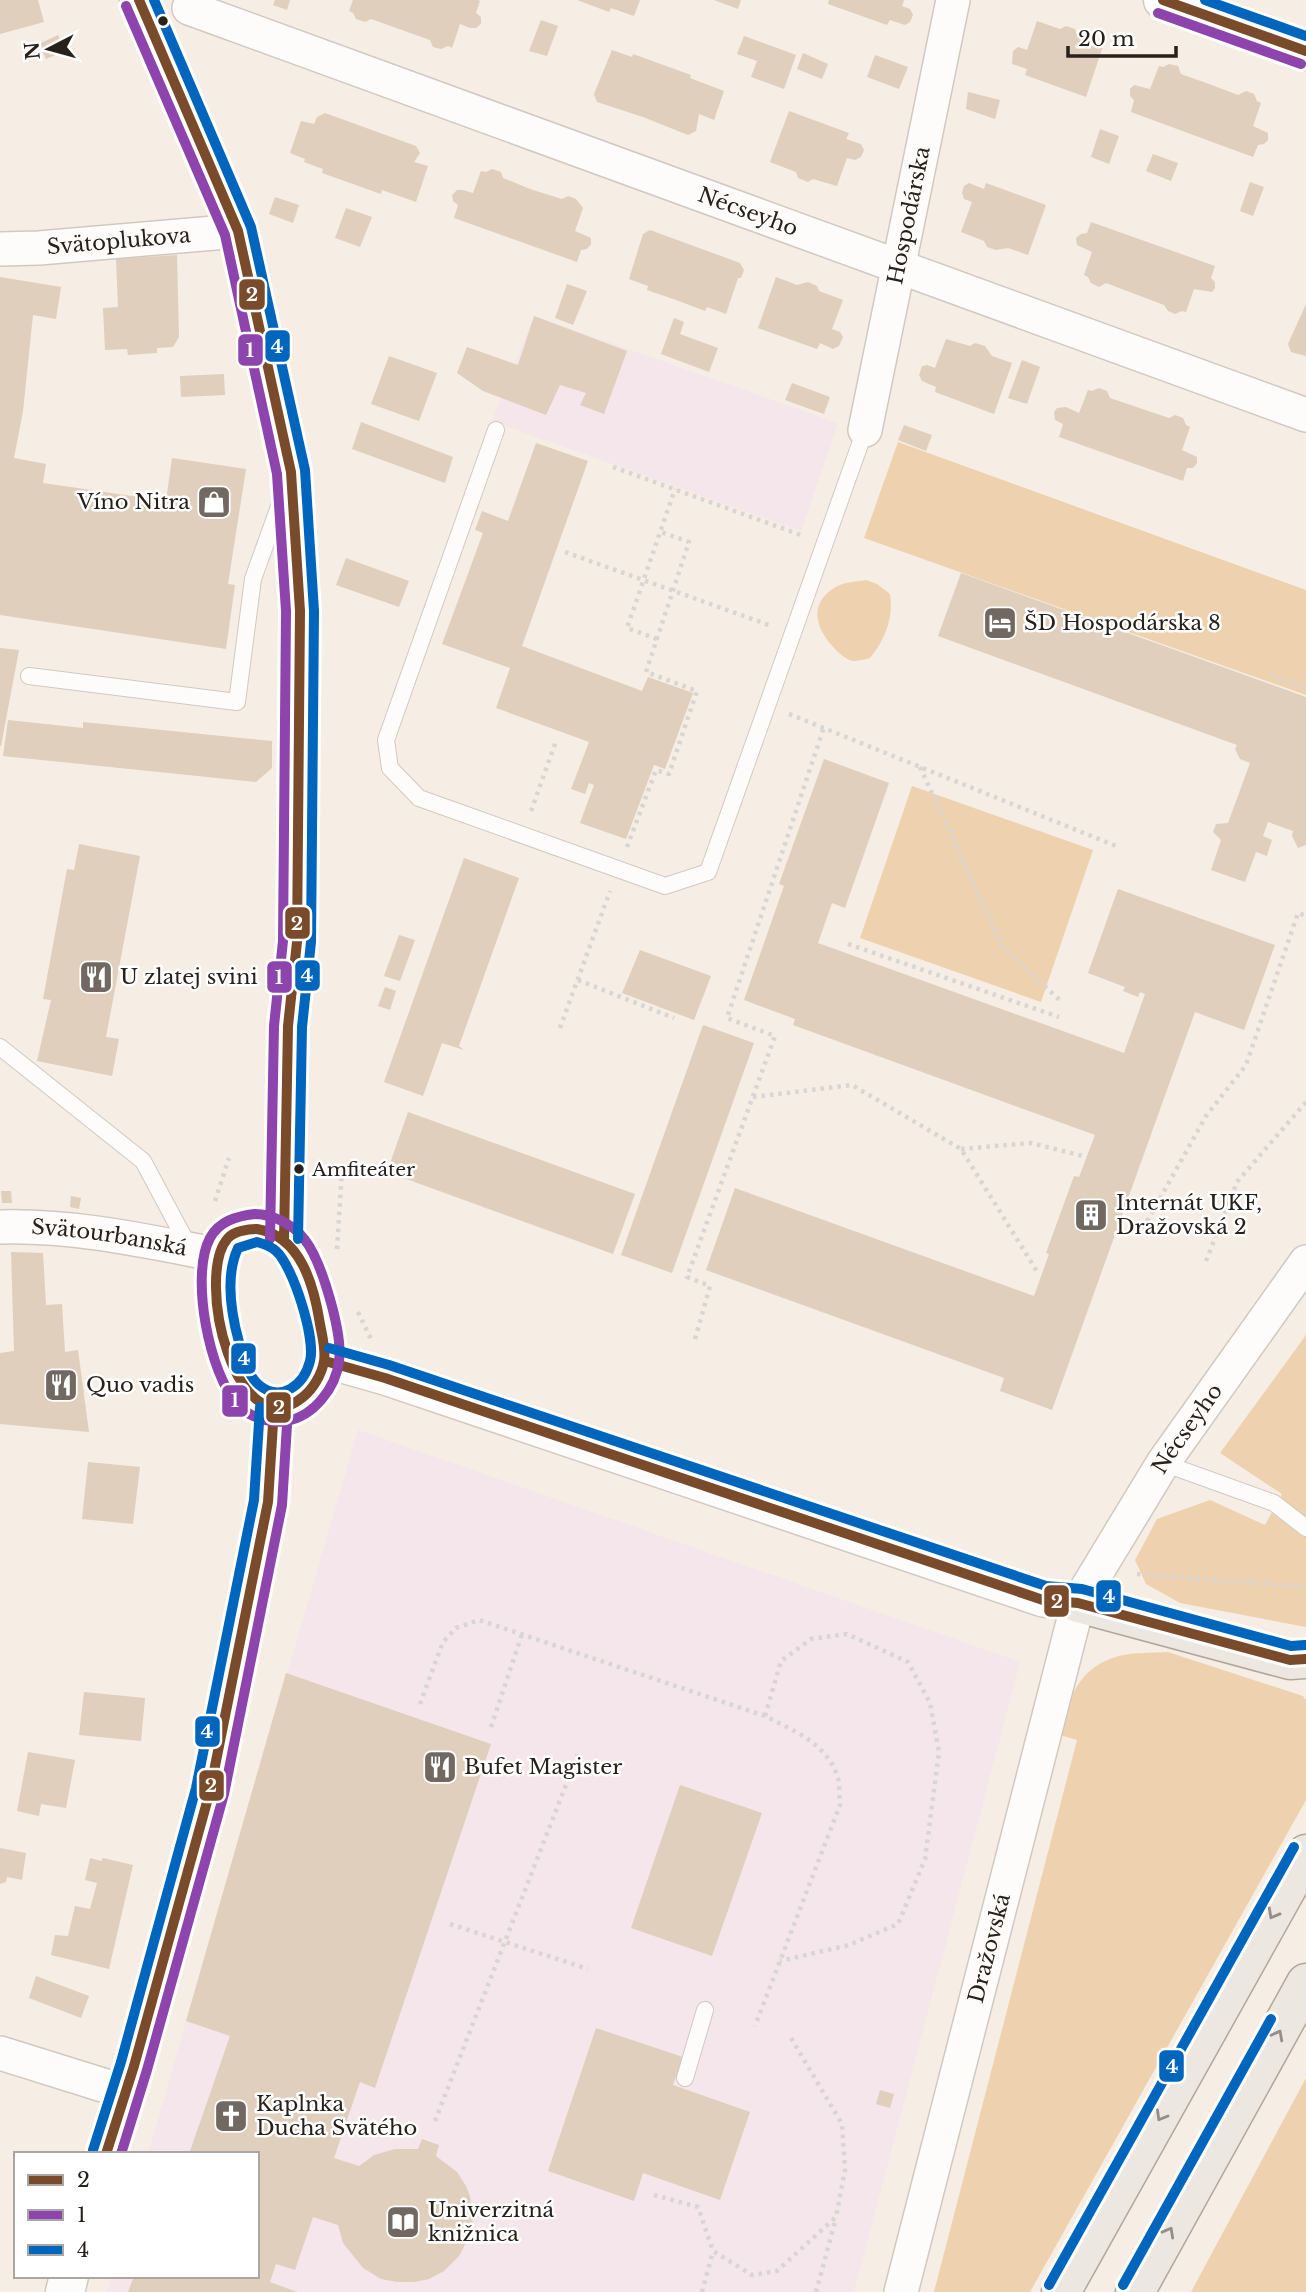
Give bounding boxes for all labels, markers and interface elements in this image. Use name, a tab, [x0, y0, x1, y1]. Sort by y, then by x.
north arrow	[14, 14, 84, 84]
unlabelled marker	[156, 14, 170, 28]
scale bar	[1068, 14, 1176, 58]
text: 20 m	[1078, 26, 1135, 52]
text: N	[20, 41, 45, 61]
street label: Hospodárska	[882, 144, 936, 287]
street label: Nécseyho	[695, 182, 802, 242]
street label: Svätoplukova	[46, 222, 192, 260]
line badge: 2	[238, 278, 266, 311]
text: 2	[246, 283, 258, 306]
line badge: 4	[264, 329, 291, 363]
line badge: 1	[237, 333, 264, 367]
text: 4	[271, 335, 283, 358]
text: 1	[246, 339, 254, 362]
shop icon: Víno Nitra	[195, 483, 233, 521]
place label: Víno Nitra	[76, 489, 190, 515]
hotel icon: ŠD Hospodárska 8	[981, 604, 1019, 642]
place label: ŠD Hospodárska 8	[1024, 610, 1221, 636]
line badge: 2	[284, 906, 311, 940]
text: 2	[291, 912, 303, 935]
restaurant icon: U zlatej svini	[77, 958, 115, 996]
line badge: 4	[294, 959, 321, 992]
line badge: 1	[266, 960, 293, 994]
place label: U zlatej svini	[120, 964, 258, 990]
text: 4	[301, 964, 313, 987]
text: 1	[275, 966, 283, 989]
place label: Amfiteáter	[311, 1158, 415, 1181]
marker: Amfiteáter	[292, 1162, 306, 1176]
place label: Internát UKF, Dražovská 2	[1116, 1190, 1262, 1240]
building icon: Internát UKF, Dražovská 2	[1072, 1196, 1110, 1234]
street label: Svätourbanská	[31, 1214, 190, 1262]
line badge: 4	[230, 1342, 257, 1375]
text: 4	[238, 1347, 250, 1370]
restaurant icon: Quo vadis	[42, 1366, 80, 1404]
place label: Quo vadis	[86, 1372, 194, 1398]
street label: Nécseyho	[1147, 1379, 1228, 1479]
line badge: 1	[221, 1384, 249, 1418]
text: 1	[231, 1389, 239, 1412]
line badge: 2	[265, 1391, 292, 1424]
text: 2	[273, 1396, 285, 1419]
line badge: 4	[1095, 1579, 1122, 1613]
line badge: 2	[1043, 1584, 1070, 1618]
text: 4	[1103, 1585, 1115, 1608]
text: 2	[1051, 1590, 1063, 1613]
line badge: 4	[194, 1715, 221, 1748]
text: 4	[201, 1720, 213, 1743]
restaurant icon: Bufet Magister	[421, 1748, 459, 1786]
place label: Bufet Magister	[464, 1754, 622, 1780]
line badge: 2	[198, 1769, 225, 1802]
text: 2	[205, 1774, 217, 1797]
street label: Dražovská	[963, 1890, 1016, 2006]
one-way arrow	[1268, 1907, 1281, 1920]
one-way arrow	[1270, 2029, 1283, 2042]
line badge: 4	[1158, 2049, 1185, 2083]
text: 4	[1166, 2055, 1178, 2078]
place label: Kaplnka Ducha Svätého	[256, 2091, 417, 2141]
church icon: Kaplnka Ducha Svätého	[212, 2097, 250, 2135]
one-way arrow	[1156, 2109, 1169, 2122]
legend	[14, 2152, 259, 2278]
text: 2	[77, 2167, 90, 2193]
place label: Univerzitná knižnica	[428, 2197, 555, 2247]
text: 1	[77, 2202, 86, 2228]
library icon: Univerzitná knižnica	[384, 2203, 422, 2241]
one-way arrow	[1161, 2227, 1174, 2240]
text: 4	[77, 2237, 89, 2263]

